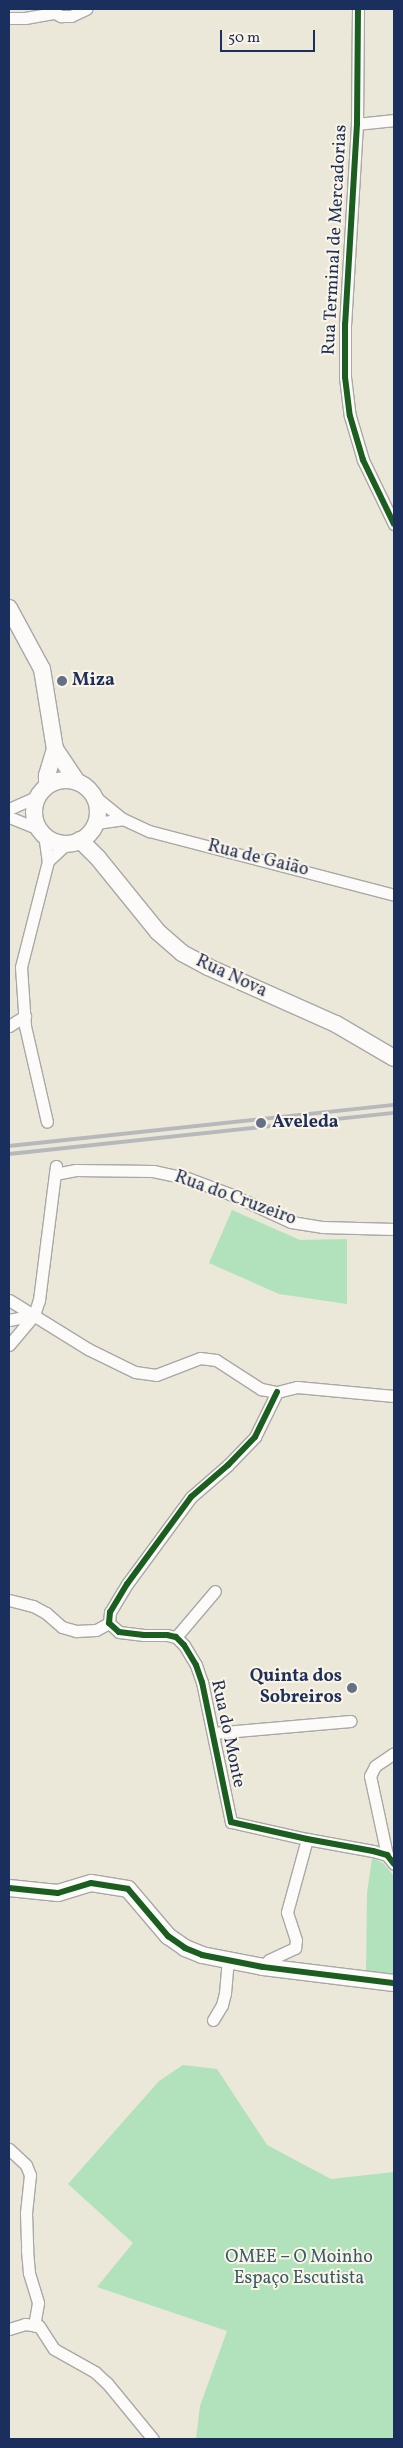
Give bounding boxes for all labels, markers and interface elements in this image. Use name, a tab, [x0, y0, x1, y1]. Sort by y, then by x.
scale bar	[223, 20, 318, 52]
text: 50 m	[228, 28, 260, 49]
street label: Rua Terminal de Mercadorias	[319, 124, 353, 356]
place label: Miza	[72, 670, 115, 692]
marker: Miza	[56, 675, 68, 687]
street label: Rua de Gaião	[205, 836, 311, 882]
street label: Rua Nova	[192, 951, 270, 1003]
place label: Aveleda	[272, 1112, 339, 1134]
marker: Aveleda	[254, 1116, 268, 1130]
street label: Rua do Cruzeiro	[171, 1167, 299, 1231]
place label: Quinta dos Sobreiros	[250, 1667, 342, 1710]
street label: Rua do Monte	[205, 1678, 249, 1790]
marker: Quinta dos Sobreiros	[346, 1682, 358, 1694]
park label: OMEE – O Moinho Espaço Escutista	[225, 2248, 373, 2290]

